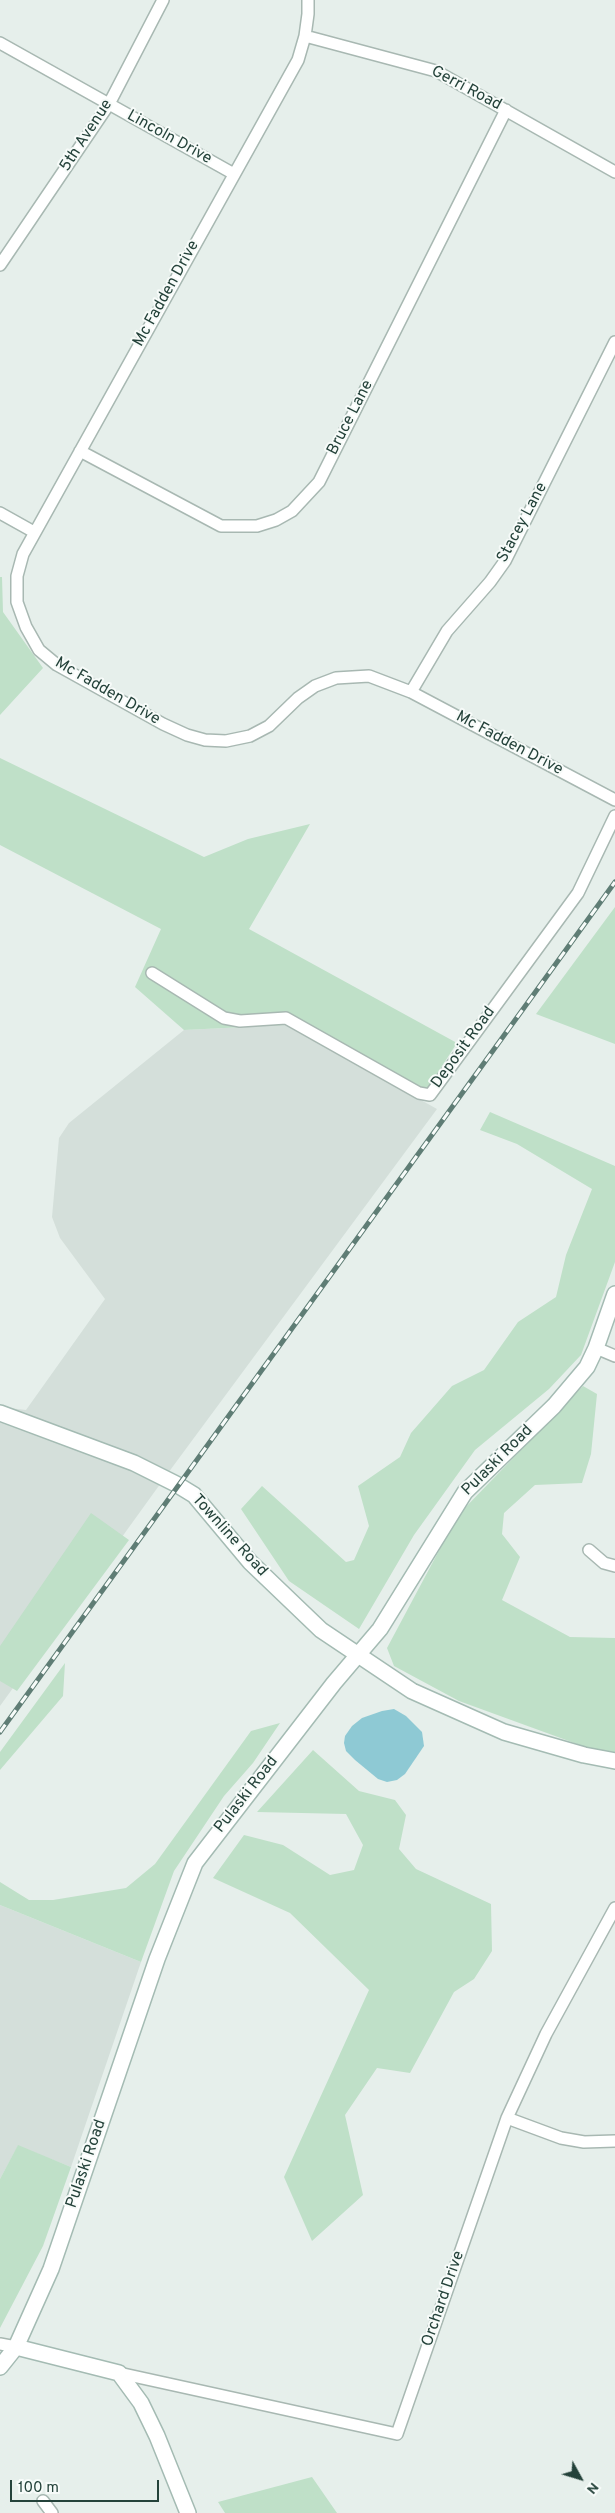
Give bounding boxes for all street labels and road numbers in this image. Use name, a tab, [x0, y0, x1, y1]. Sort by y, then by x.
street label: Gerri Road	[428, 62, 504, 116]
street label: 5th Avenue	[57, 96, 117, 176]
street label: Lincoln Drive	[123, 107, 215, 169]
street label: Mc Fadden Drive	[130, 238, 204, 350]
street label: Bruce Lane	[324, 377, 378, 459]
street label: Stacey Lane	[494, 480, 552, 566]
street label: Mc Fadden Drive	[51, 654, 163, 730]
street label: Mc Fadden Drive	[452, 708, 566, 780]
street label: Deposit Road	[428, 1004, 500, 1092]
street label: Pulaski Road	[459, 1422, 537, 1500]
street label: Townline Road	[187, 1491, 271, 1581]
street label: Pulaski Road	[211, 1753, 283, 1837]
street label: Pulaski Road	[63, 2117, 111, 2211]
street label: Orchard Drive	[419, 2249, 469, 2349]

